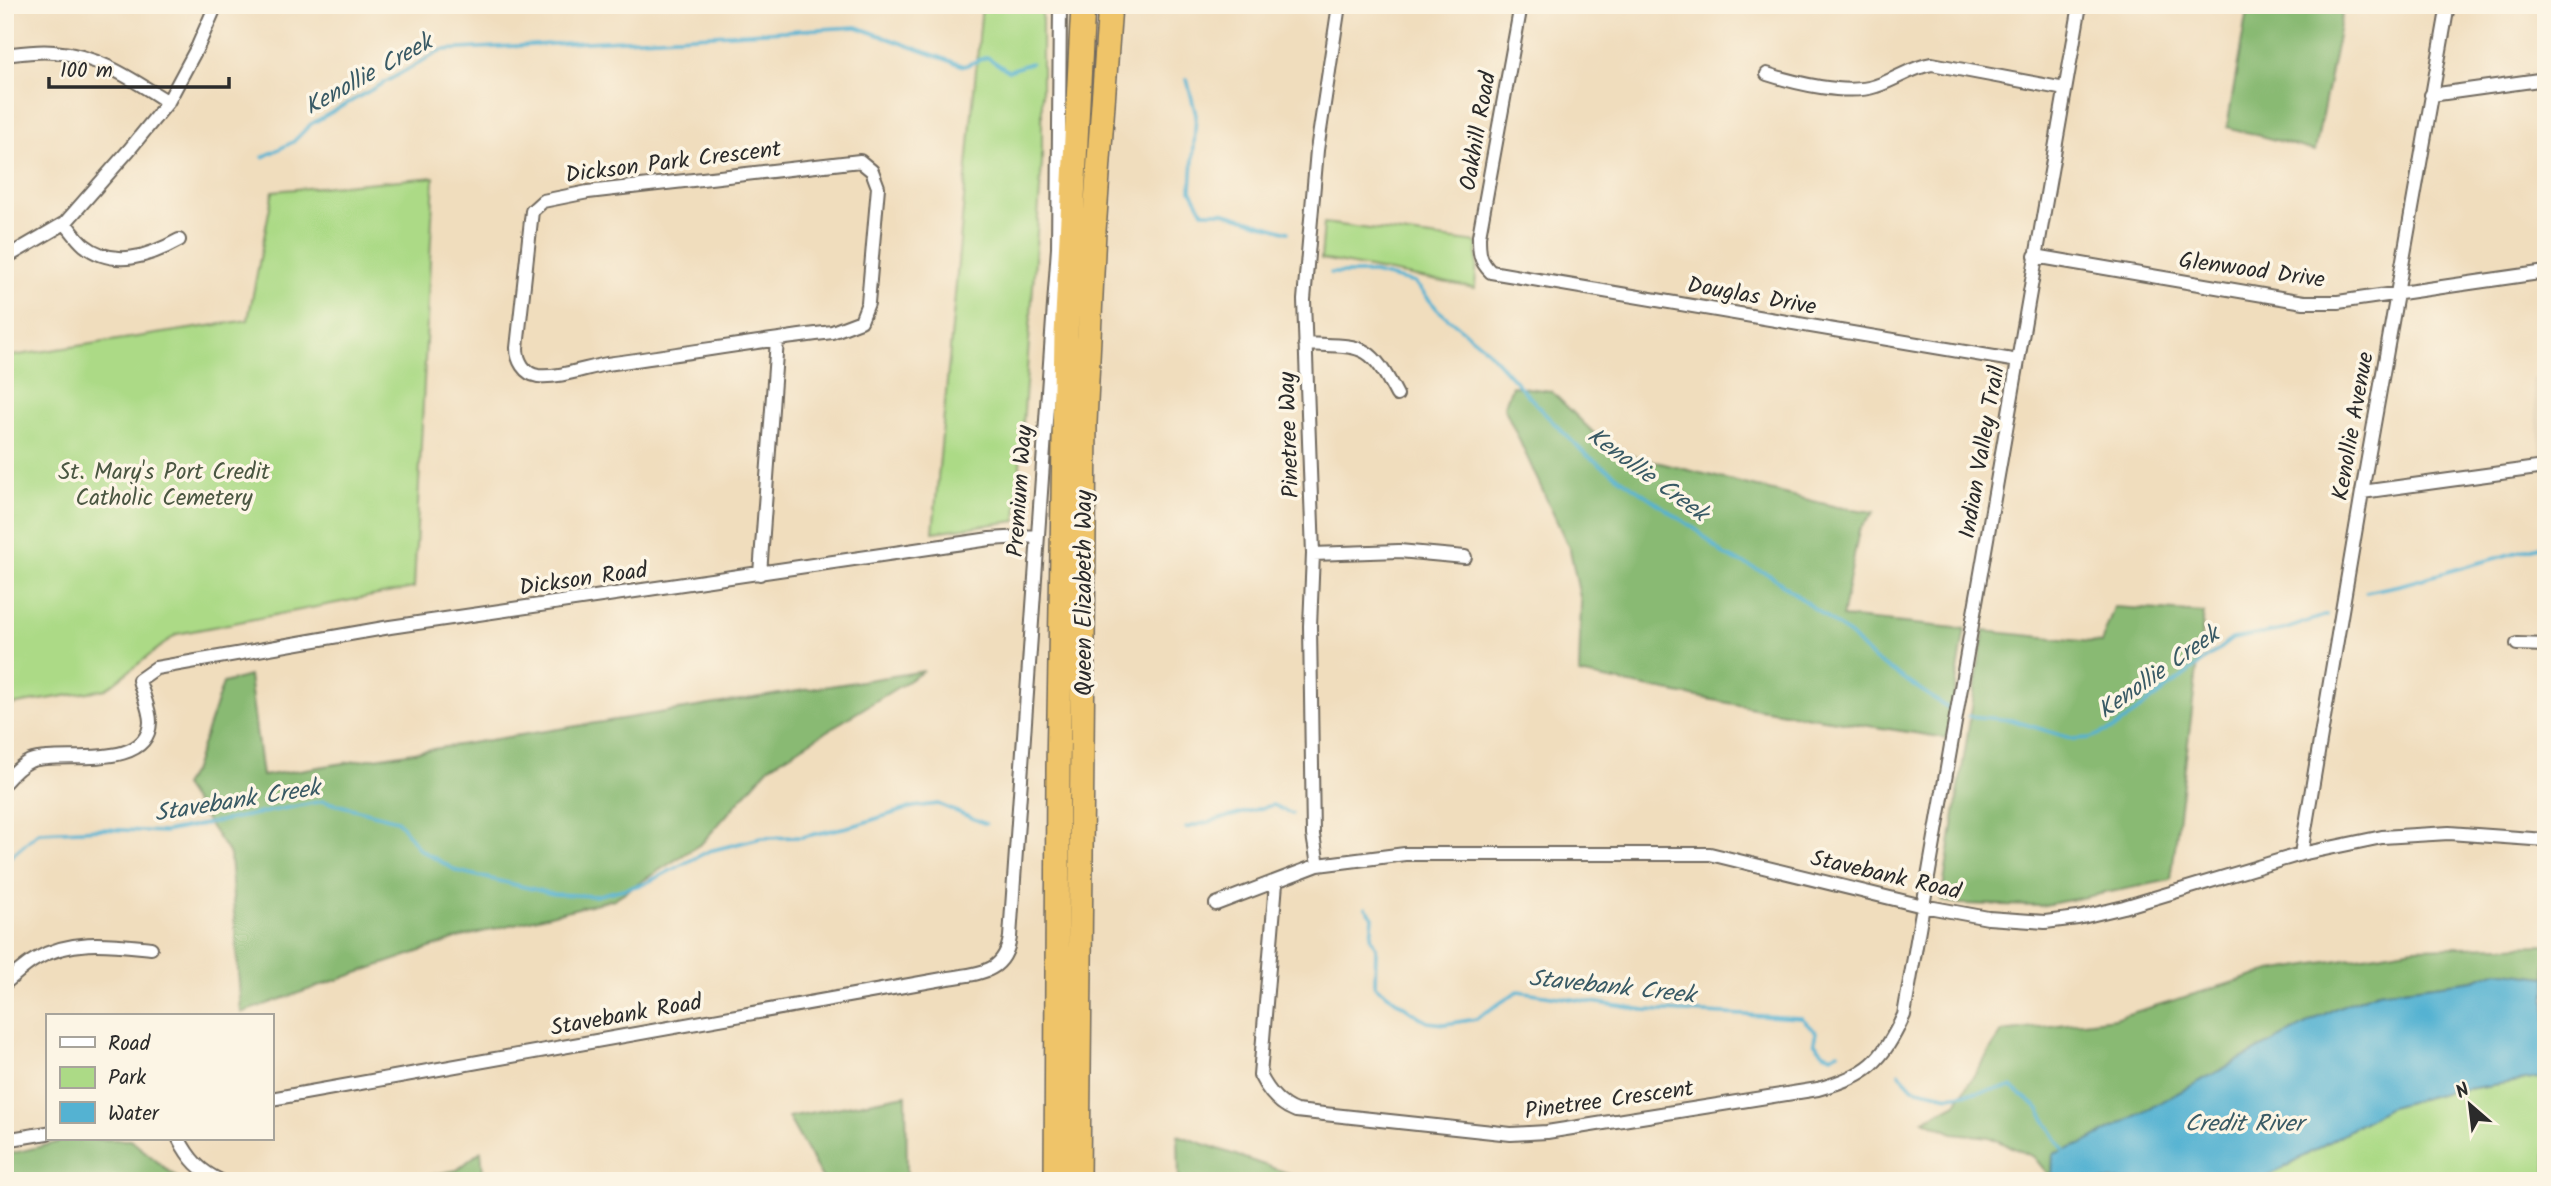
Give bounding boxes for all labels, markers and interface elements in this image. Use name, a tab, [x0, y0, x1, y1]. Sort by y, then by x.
water label: Kenollie Creek	[297, 22, 443, 127]
scale bar	[49, 46, 229, 90]
text: 100 m	[60, 55, 113, 88]
street label: Oakhill Road	[1451, 69, 1507, 194]
street label: Dickson Park Crescent	[563, 132, 784, 194]
street label: Glenwood Drive	[2176, 243, 2327, 299]
street label: Douglas Drive	[1684, 268, 1819, 326]
street label: Kenollie Avenue	[2323, 349, 2385, 504]
street label: Indian Valley Trail	[1950, 363, 2016, 542]
street label: Pinetree Way	[1270, 371, 1310, 499]
water label: Kenollie Creek	[1578, 418, 1719, 535]
street label: Premium Way	[998, 424, 1044, 558]
park label: St. Mary's Port Credit Catholic Cemetery	[58, 455, 271, 517]
street label: Queen Elizabeth Way	[1067, 490, 1103, 696]
street label: Dickson Road	[517, 553, 650, 607]
water label: Kenollie Creek	[2090, 614, 2231, 730]
water label: Stavebank Creek	[152, 769, 326, 834]
street label: Stavebank Road	[1807, 841, 1965, 911]
water label: Stavebank Creek	[1527, 959, 1701, 1016]
street label: Stavebank Road	[548, 985, 705, 1047]
legend	[46, 1014, 273, 1140]
text: Road	[108, 1028, 151, 1061]
text: Park	[108, 1062, 146, 1095]
north arrow	[2436, 1070, 2506, 1140]
street label: Pinetree Crescent	[1522, 1071, 1697, 1131]
text: N	[2451, 1076, 2475, 1108]
text: Water	[108, 1098, 160, 1131]
water label: Credit River	[2185, 1105, 2308, 1144]

